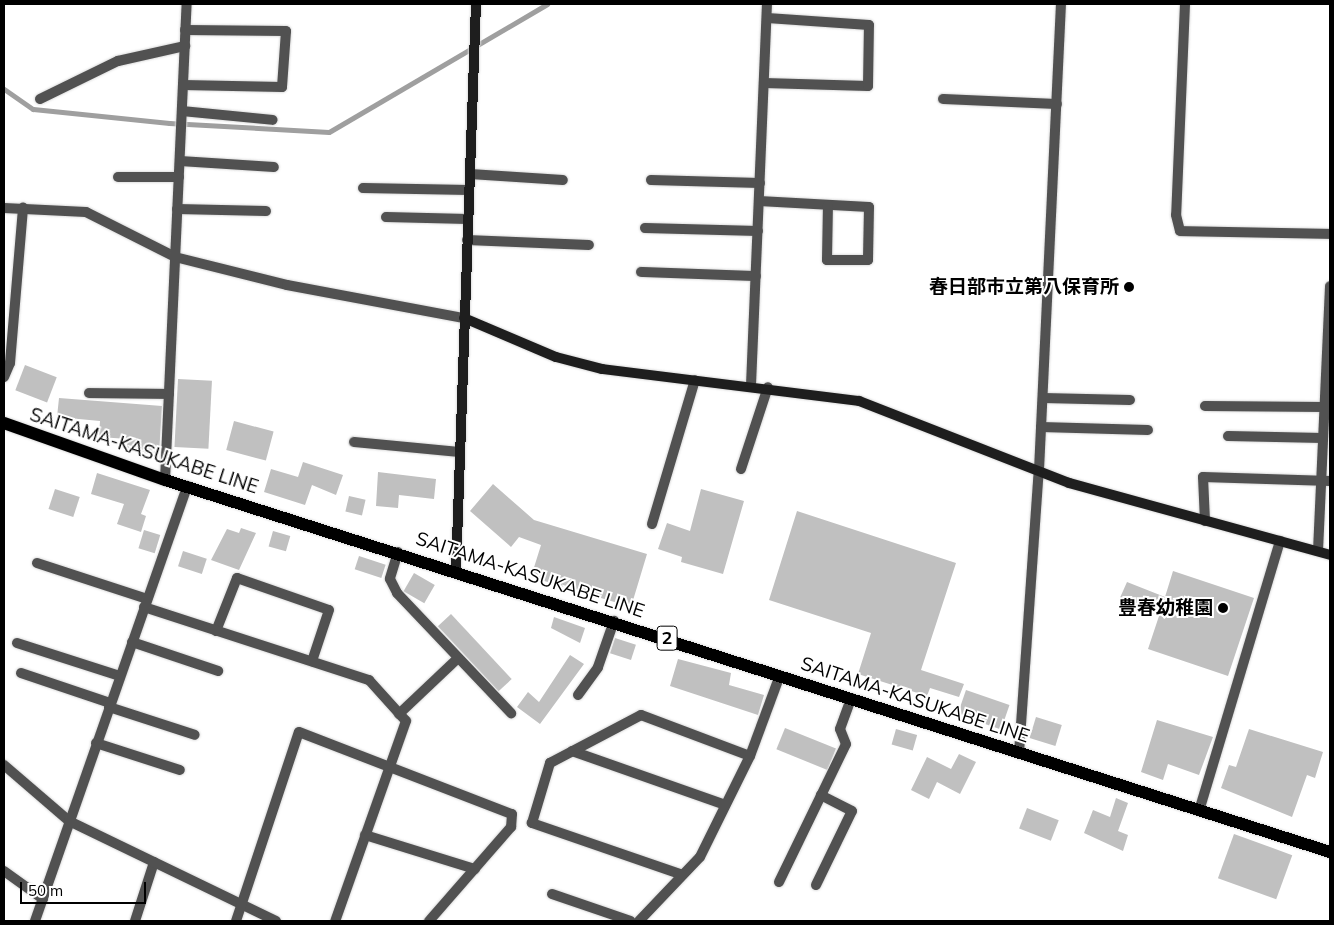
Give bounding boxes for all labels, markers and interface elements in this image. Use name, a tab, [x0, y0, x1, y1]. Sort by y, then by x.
place label: 春日部市立第八保育所	[929, 276, 1119, 298]
marker: 春日部市立第八保育所	[1123, 281, 1135, 293]
street label: SAITAMA-KASUKABE LINE	[27, 403, 261, 499]
street label: SAITAMA-KASUKABE LINE	[413, 527, 647, 623]
place label: 豊春幼稚園	[1118, 597, 1213, 619]
marker: 豊春幼稚園	[1217, 602, 1229, 614]
road number: 2	[656, 622, 678, 654]
street label: SAITAMA-KASUKABE LINE	[798, 652, 1032, 748]
scale bar	[22, 872, 149, 904]
text: 50 m	[28, 881, 63, 900]

